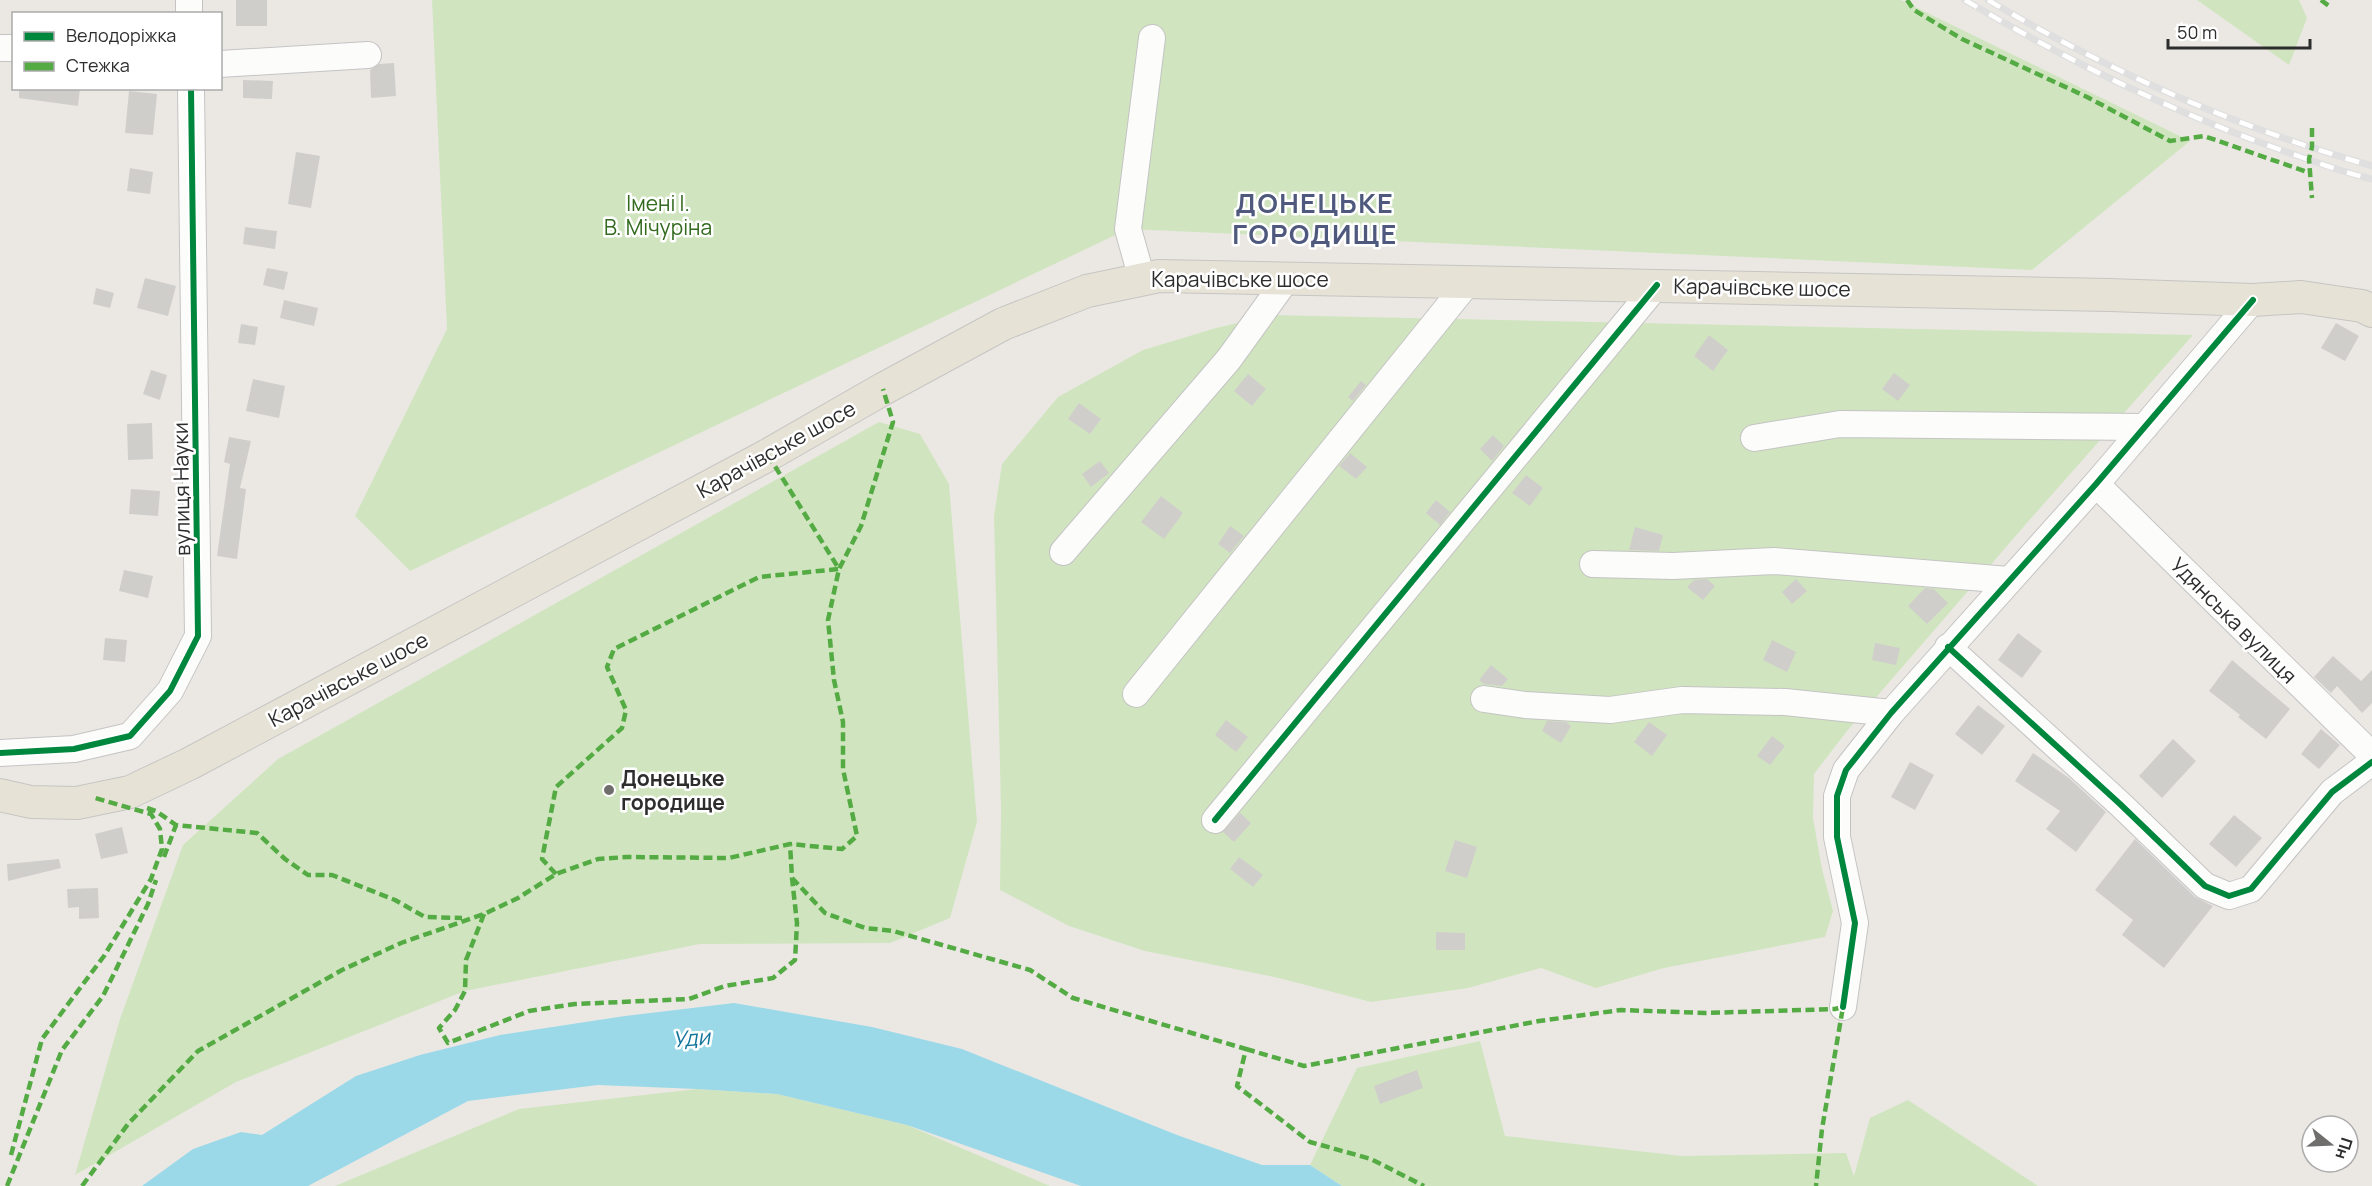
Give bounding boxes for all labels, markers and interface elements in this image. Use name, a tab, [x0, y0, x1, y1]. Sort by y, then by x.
legend	[12, 12, 222, 90]
scale bar	[2168, 12, 2310, 50]
text: 50 m	[2177, 20, 2217, 44]
text: Велодоріжка	[66, 23, 176, 47]
text: Стежка	[66, 53, 130, 77]
district label: ДОНЕЦЬКЕ ГОРОДИЩЕ	[1232, 184, 1398, 252]
park label: Імені І. В. Мічуріна	[604, 189, 712, 241]
street label: Карачівське шосе	[1151, 265, 1329, 293]
street label: Карачівське шосе	[1673, 271, 1851, 303]
street label: Карачівське шосе	[692, 394, 860, 504]
street label: вулиця Науки	[166, 422, 196, 556]
street label: Удянська вулиця	[2165, 551, 2303, 689]
street label: Карачівське шосе	[263, 625, 433, 733]
place label: Донецьке городище	[621, 764, 725, 816]
marker: Донецьке городище	[602, 783, 616, 797]
water label: Уди	[671, 1021, 713, 1055]
north arrow	[2300, 1114, 2360, 1174]
text: Пн	[2330, 1135, 2358, 1162]

